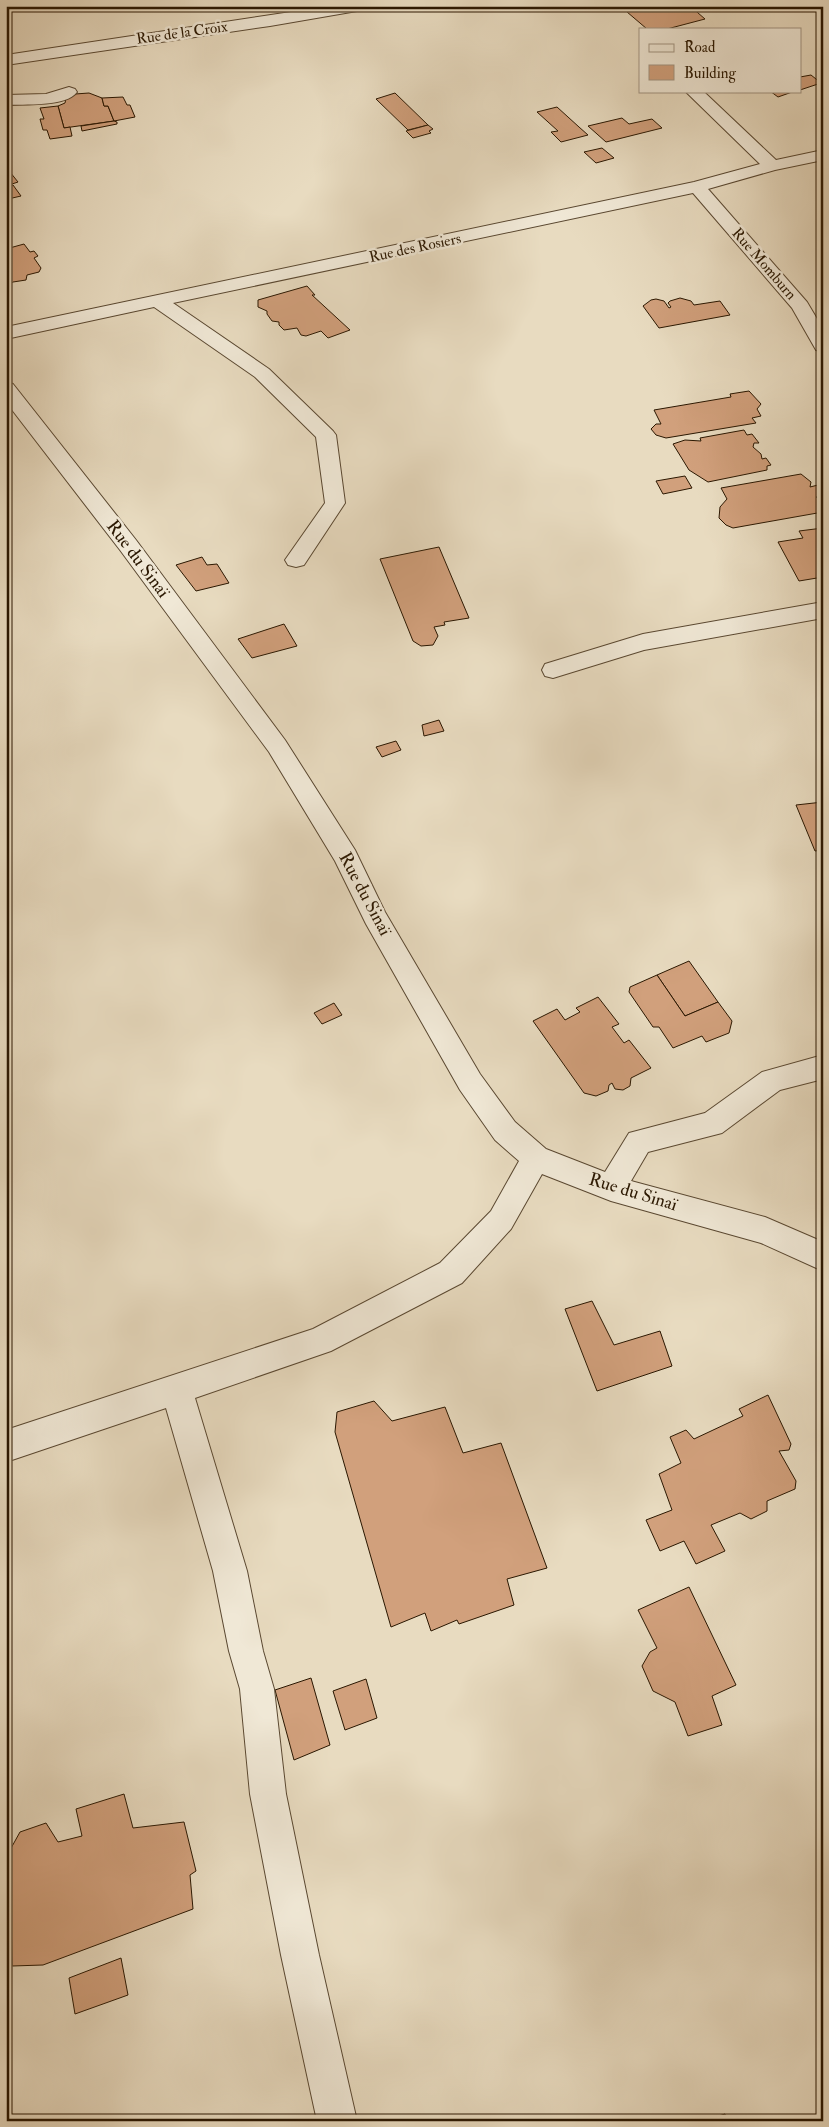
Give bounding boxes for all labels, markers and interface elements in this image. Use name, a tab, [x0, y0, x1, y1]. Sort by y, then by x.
street label: Rue de la Croix	[135, 17, 229, 49]
legend	[639, 28, 802, 92]
text: Road	[684, 38, 716, 57]
text: Building	[684, 64, 736, 83]
street label: Rue Momburn	[728, 224, 801, 304]
street label: Rue des Rosiers	[367, 229, 463, 267]
street label: Rue du Sinaï	[101, 516, 175, 603]
street label: Rue du Sinaï	[333, 848, 397, 941]
street label: Rue du Sinaï	[586, 1168, 681, 1217]

